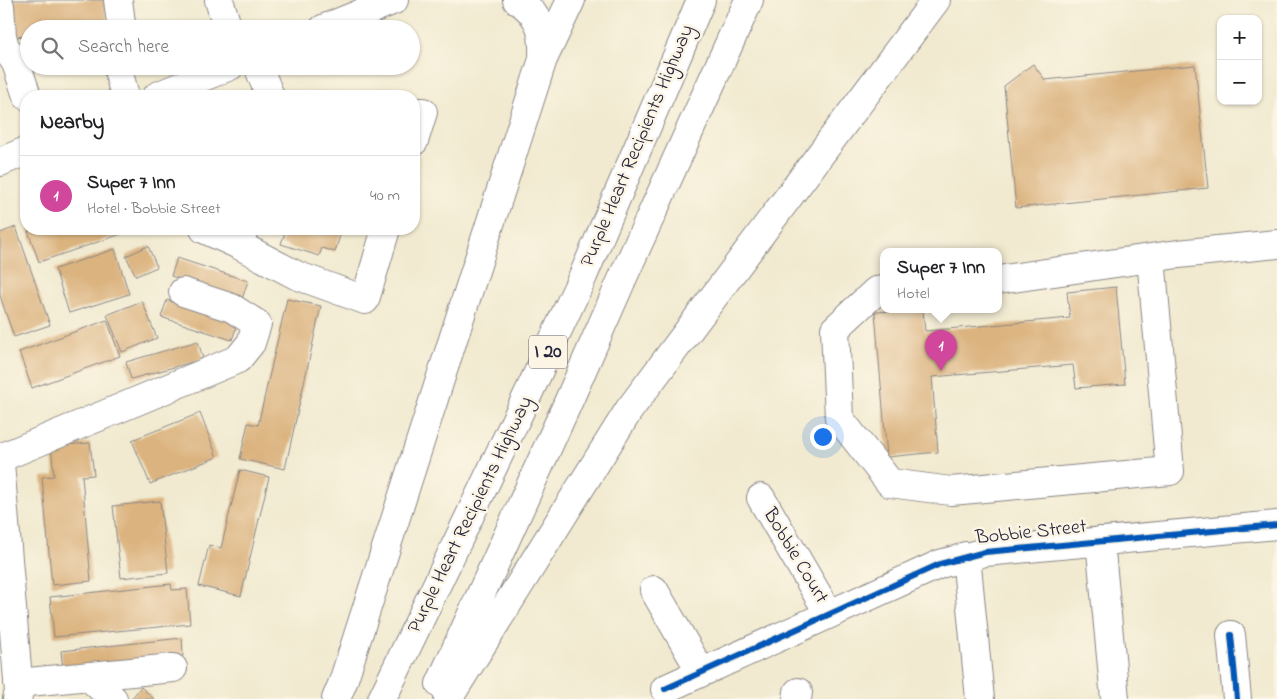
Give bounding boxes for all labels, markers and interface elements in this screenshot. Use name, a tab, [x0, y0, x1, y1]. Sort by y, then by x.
map controls	[1217, 15, 1262, 105]
button: +	[1217, 15, 1262, 60]
search box	[20, 20, 420, 75]
street label: Purple Heart Recipients Highway	[574, 20, 703, 272]
icon: search	[38, 34, 66, 62]
text: Search here	[78, 34, 169, 61]
button: −	[1217, 60, 1262, 105]
text: Nearby	[40, 108, 104, 138]
text: Super 7 Inn	[87, 170, 175, 197]
text: 1	[53, 184, 59, 208]
text: 40 m	[370, 184, 400, 208]
text: Hotel · Bobbie Street	[87, 197, 221, 221]
popup	[880, 248, 1002, 313]
text: Super 7 Inn	[897, 255, 985, 282]
text: Hotel	[897, 282, 930, 306]
pin: 1	[925, 330, 957, 371]
road number: I 20	[529, 336, 567, 368]
street label: Purple Heart Recipients Highway	[401, 392, 542, 639]
your location	[810, 424, 836, 450]
street label: Bobbie Court	[754, 502, 835, 610]
street label: Bobbie Street	[973, 513, 1088, 553]

